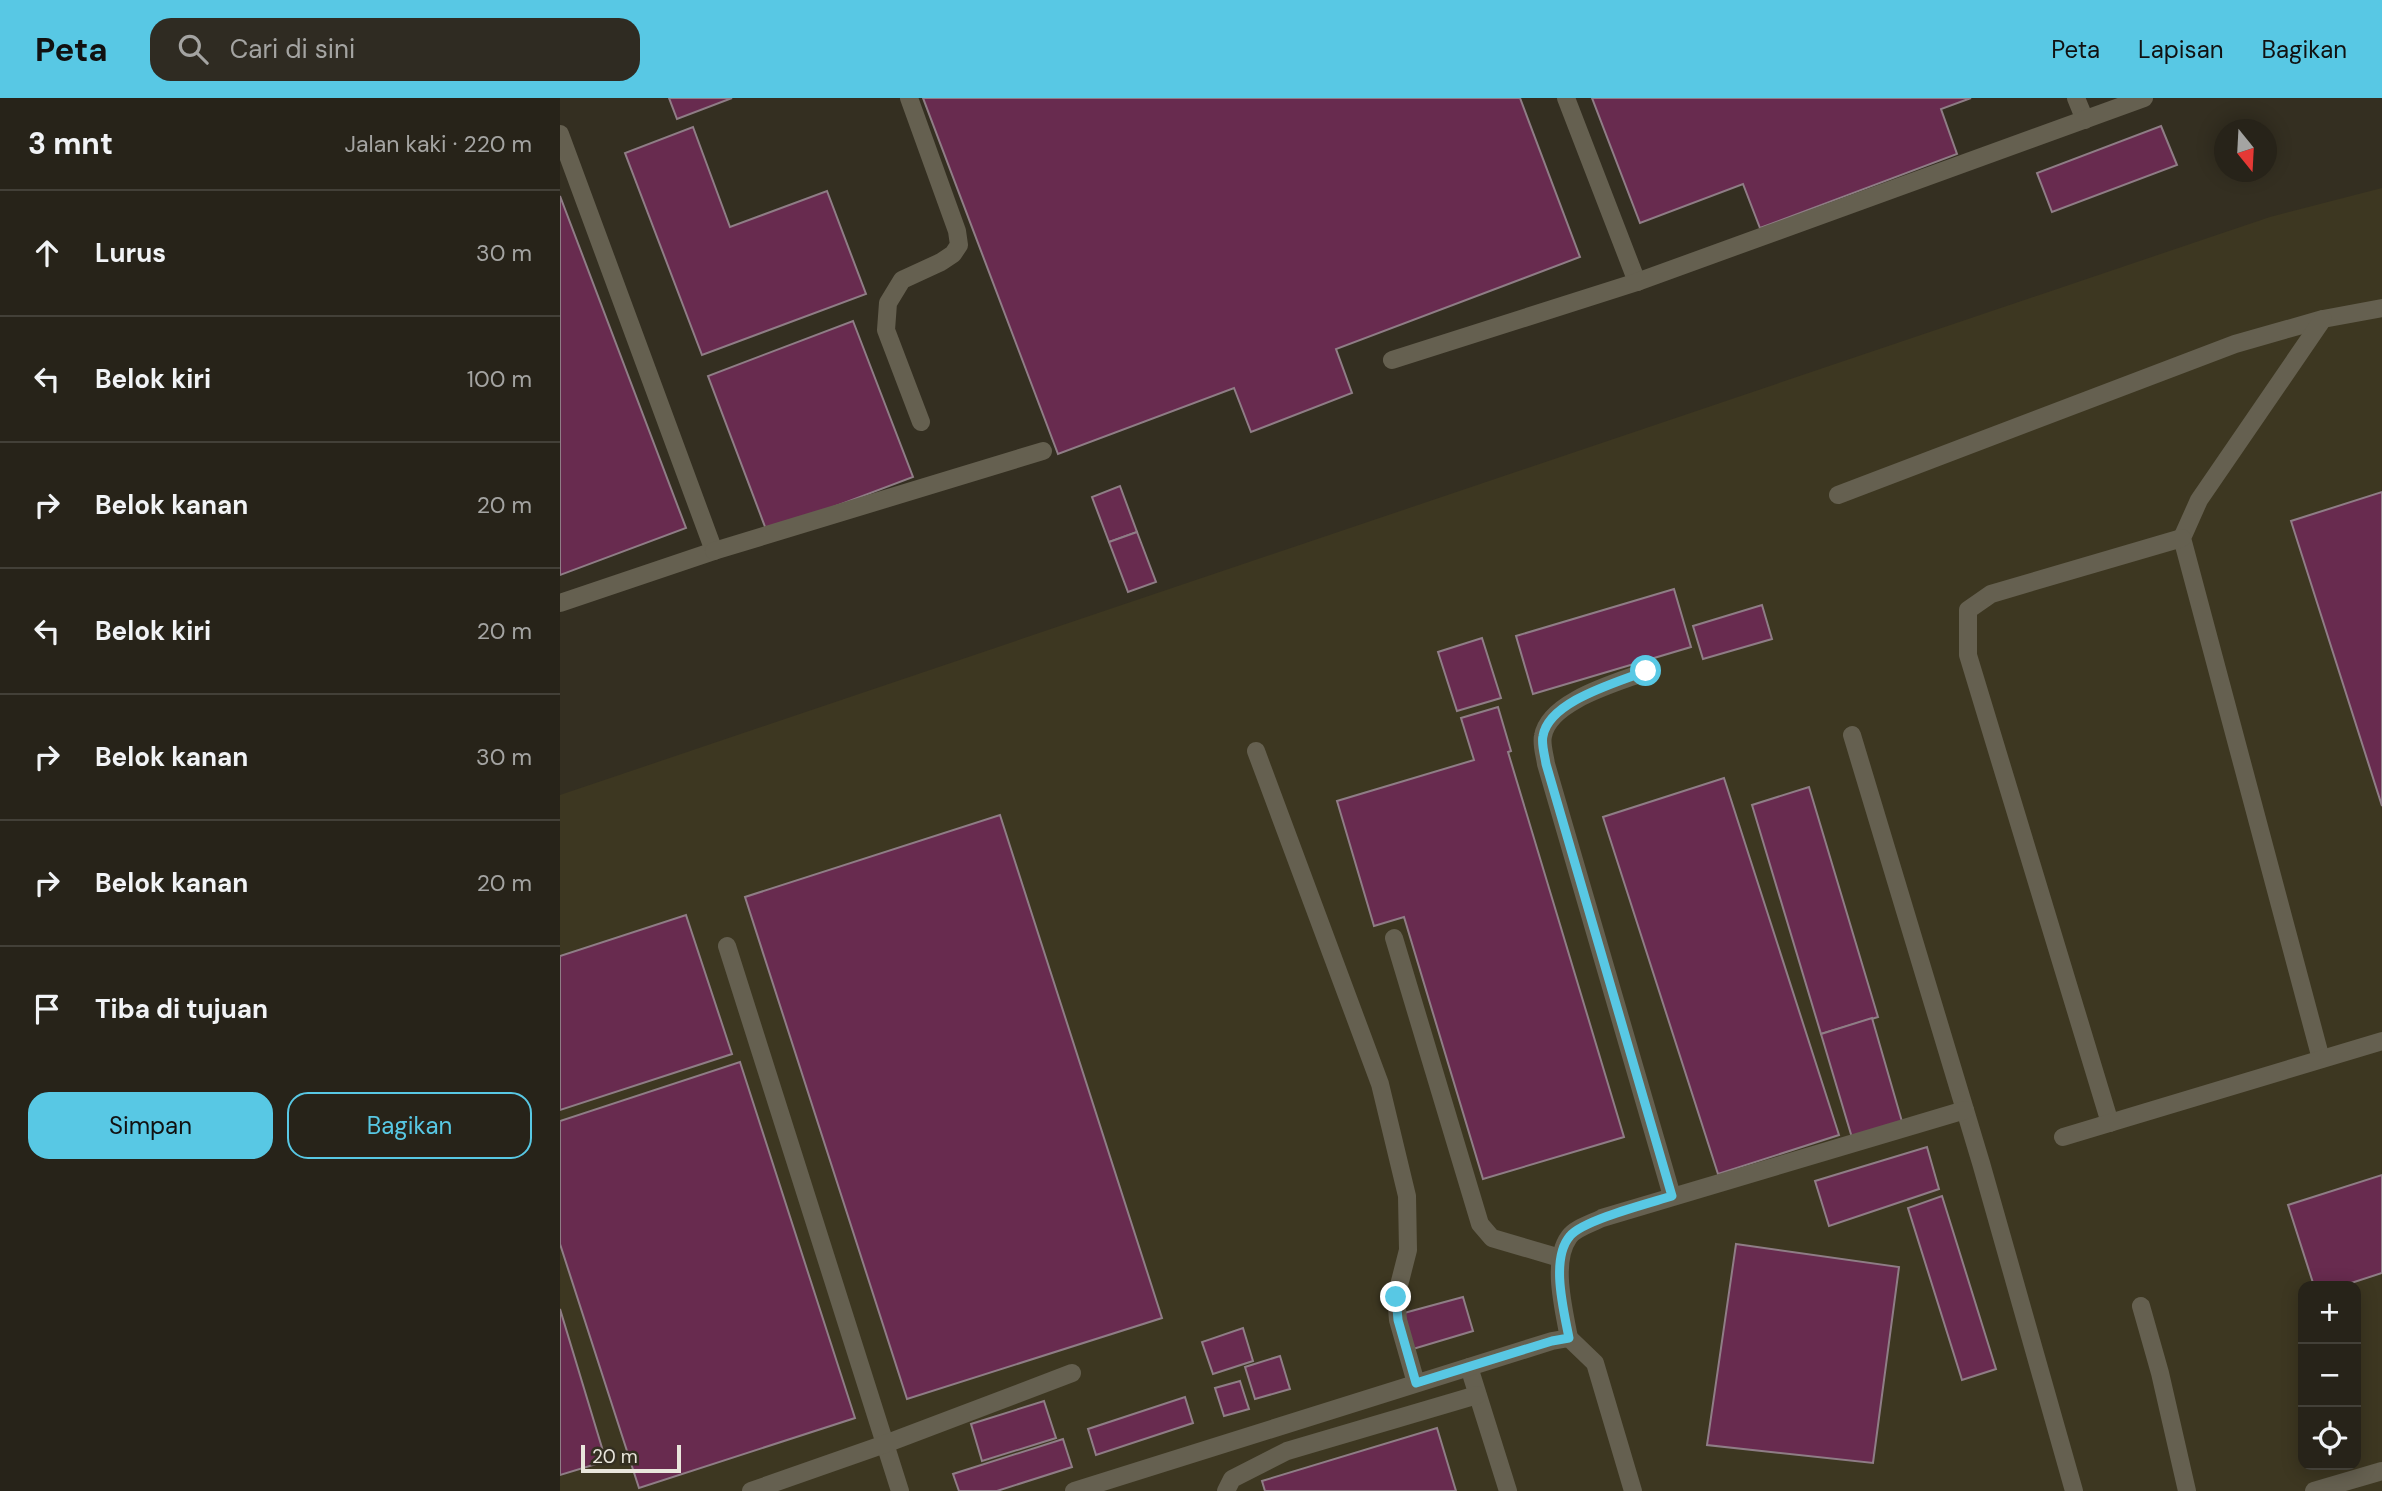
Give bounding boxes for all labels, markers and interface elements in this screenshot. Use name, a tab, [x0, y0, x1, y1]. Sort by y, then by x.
search box	[150, 18, 640, 81]
text: Peta	[35, 28, 108, 71]
icon: search	[174, 30, 212, 68]
text: Cari di sini	[230, 32, 355, 66]
text: Peta	[2051, 34, 2100, 65]
text: Lapisan	[2138, 34, 2223, 65]
text: Bagikan	[2261, 34, 2347, 65]
north arrow	[2214, 119, 2277, 182]
text: 3 mnt	[28, 124, 113, 163]
text: Jalan kaki · 220 m	[344, 129, 532, 159]
icon: ahead	[28, 234, 66, 272]
text: Lurus	[95, 236, 166, 270]
text: 30 m	[476, 238, 532, 268]
icon: left	[28, 360, 66, 398]
text: Belok kiri	[95, 362, 211, 396]
text: 100 m	[467, 364, 532, 394]
icon: right	[28, 486, 66, 524]
text: Belok kanan	[95, 488, 248, 522]
text: 20 m	[477, 490, 532, 520]
icon: left	[28, 612, 66, 650]
text: Belok kiri	[95, 614, 211, 648]
text: 20 m	[477, 616, 532, 646]
route start	[1630, 655, 1661, 686]
icon: right	[28, 738, 66, 776]
text: Belok kanan	[95, 740, 248, 774]
text: 30 m	[476, 742, 532, 772]
icon: right	[28, 864, 66, 902]
text: Belok kanan	[95, 866, 248, 900]
text: 20 m	[477, 868, 532, 898]
icon: arrive	[28, 990, 66, 1028]
text: Tiba di tujuan	[95, 992, 268, 1026]
button: Simpan	[28, 1092, 273, 1159]
button: Bagikan	[287, 1092, 532, 1159]
route end	[1380, 1281, 1411, 1312]
map controls	[2298, 1281, 2361, 1470]
button: +	[2298, 1281, 2361, 1344]
button: −	[2298, 1344, 2361, 1407]
button: locate	[2298, 1407, 2361, 1470]
scale bar	[581, 1442, 681, 1474]
text: 20 m	[592, 1444, 638, 1469]

